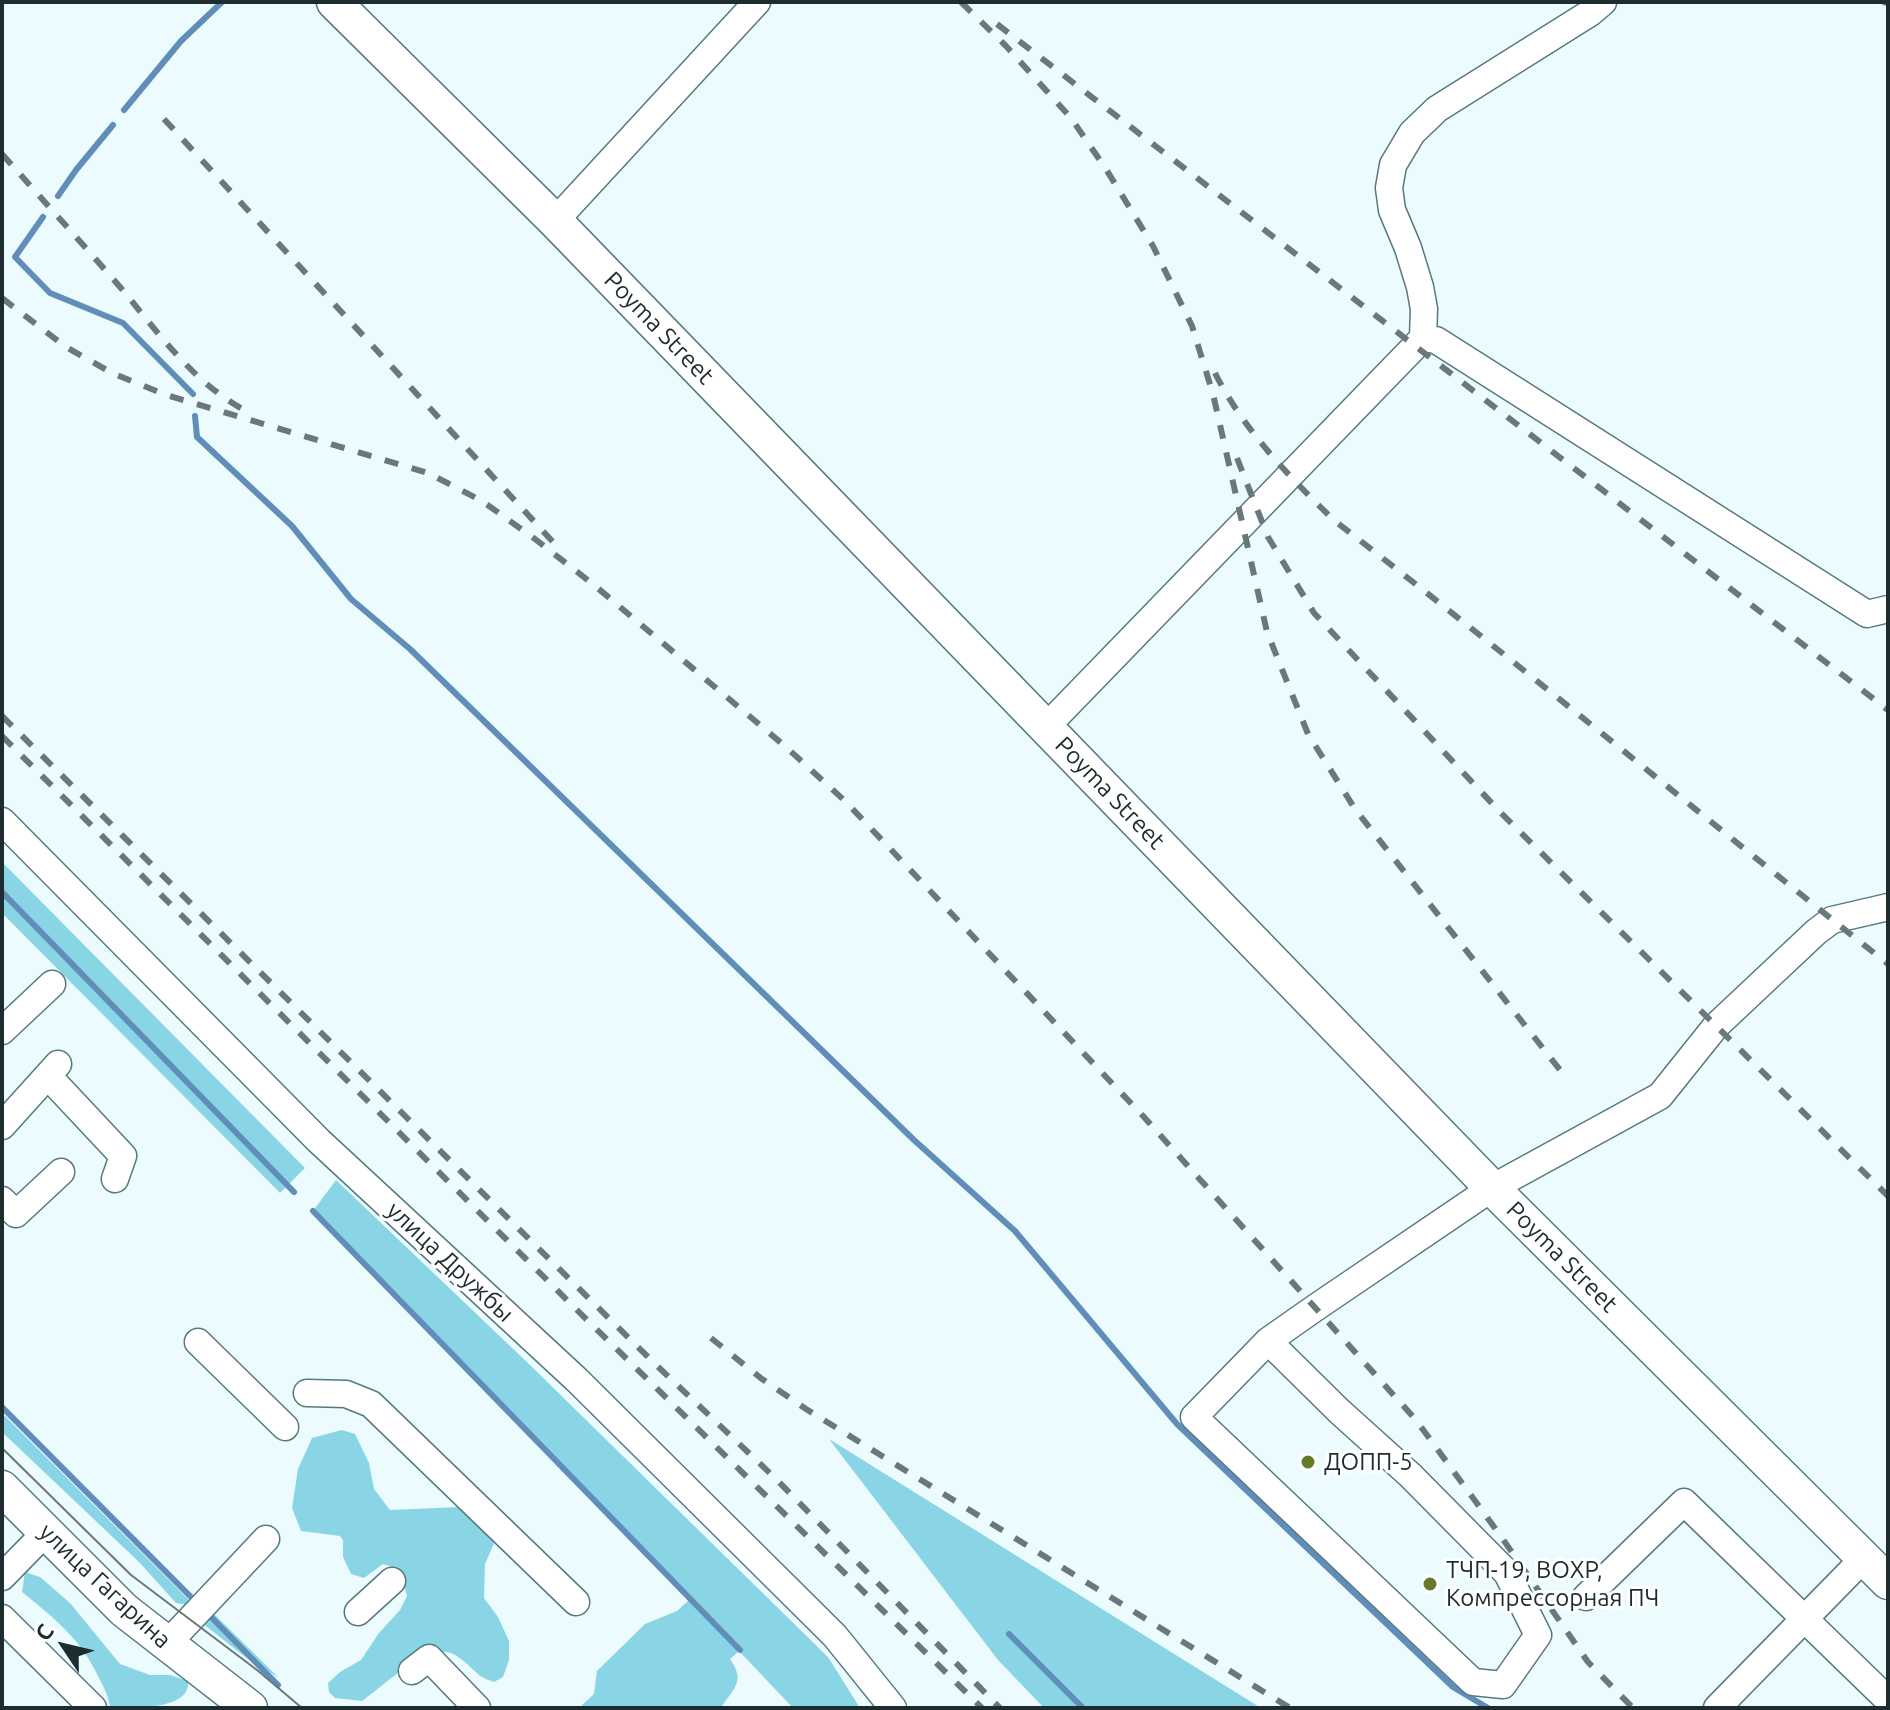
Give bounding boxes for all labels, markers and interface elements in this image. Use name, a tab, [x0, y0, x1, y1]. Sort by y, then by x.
street label: Poyma Street	[598, 266, 720, 390]
street label: Poyma Street	[1049, 731, 1171, 855]
street label: Poyma Street	[1500, 1195, 1624, 1319]
street label: улица Дружбы	[380, 1196, 520, 1328]
place label: ДОПП-5	[1324, 1448, 1413, 1476]
marker: ДОПП-5	[1299, 1453, 1317, 1471]
street label: улица Гагарина	[33, 1518, 177, 1654]
place label: ТЧП-19, ВОХР, Компрессорная ПЧ	[1446, 1556, 1659, 1612]
marker: ТЧП-19, ВОХР, Компрессорная ПЧ	[1421, 1575, 1439, 1593]
north arrow	[24, 1606, 104, 1686]
text: С	[30, 1619, 58, 1645]

